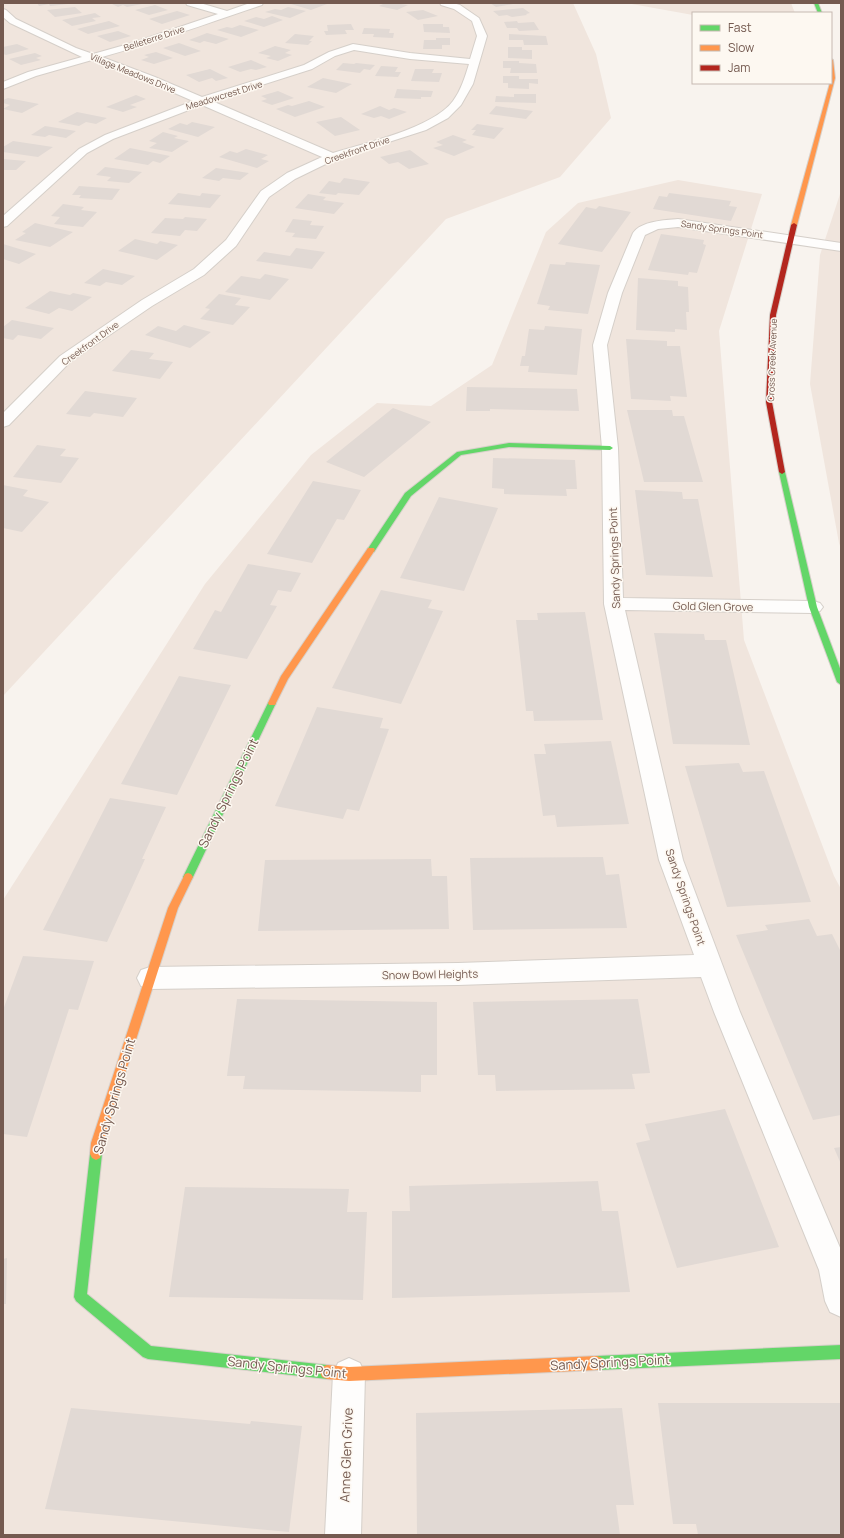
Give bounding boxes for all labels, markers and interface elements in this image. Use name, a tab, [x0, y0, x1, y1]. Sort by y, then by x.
legend	[692, 12, 832, 84]
text: Fast	[728, 19, 752, 36]
street label: Belleterre Drive	[122, 22, 186, 54]
text: Slow	[728, 39, 754, 56]
street label: Village Meadows Drive	[88, 50, 178, 96]
text: Jam	[728, 59, 750, 76]
street label: Meadowcrest Drive	[184, 77, 264, 113]
street label: Creekfront Drive	[323, 133, 391, 167]
street label: Sandy Springs Point	[680, 217, 764, 241]
street label: Creekfront Drive	[59, 318, 121, 368]
street label: Cross Creek Avenue	[764, 318, 780, 402]
street label: Sandy Springs Point	[605, 507, 623, 609]
street label: Gold Glen Grove	[673, 598, 754, 614]
street label: Sandy Springs Point	[194, 735, 262, 851]
street label: Sandy Springs Point	[662, 847, 710, 947]
street label: Snow Bowl Heights	[382, 966, 478, 982]
street label: Sandy Springs Point	[89, 1036, 139, 1156]
street label: Sandy Springs Point	[550, 1350, 670, 1374]
street label: Sandy Springs Point	[226, 1352, 348, 1382]
street label: Anne Glen Grive	[335, 1407, 357, 1503]

